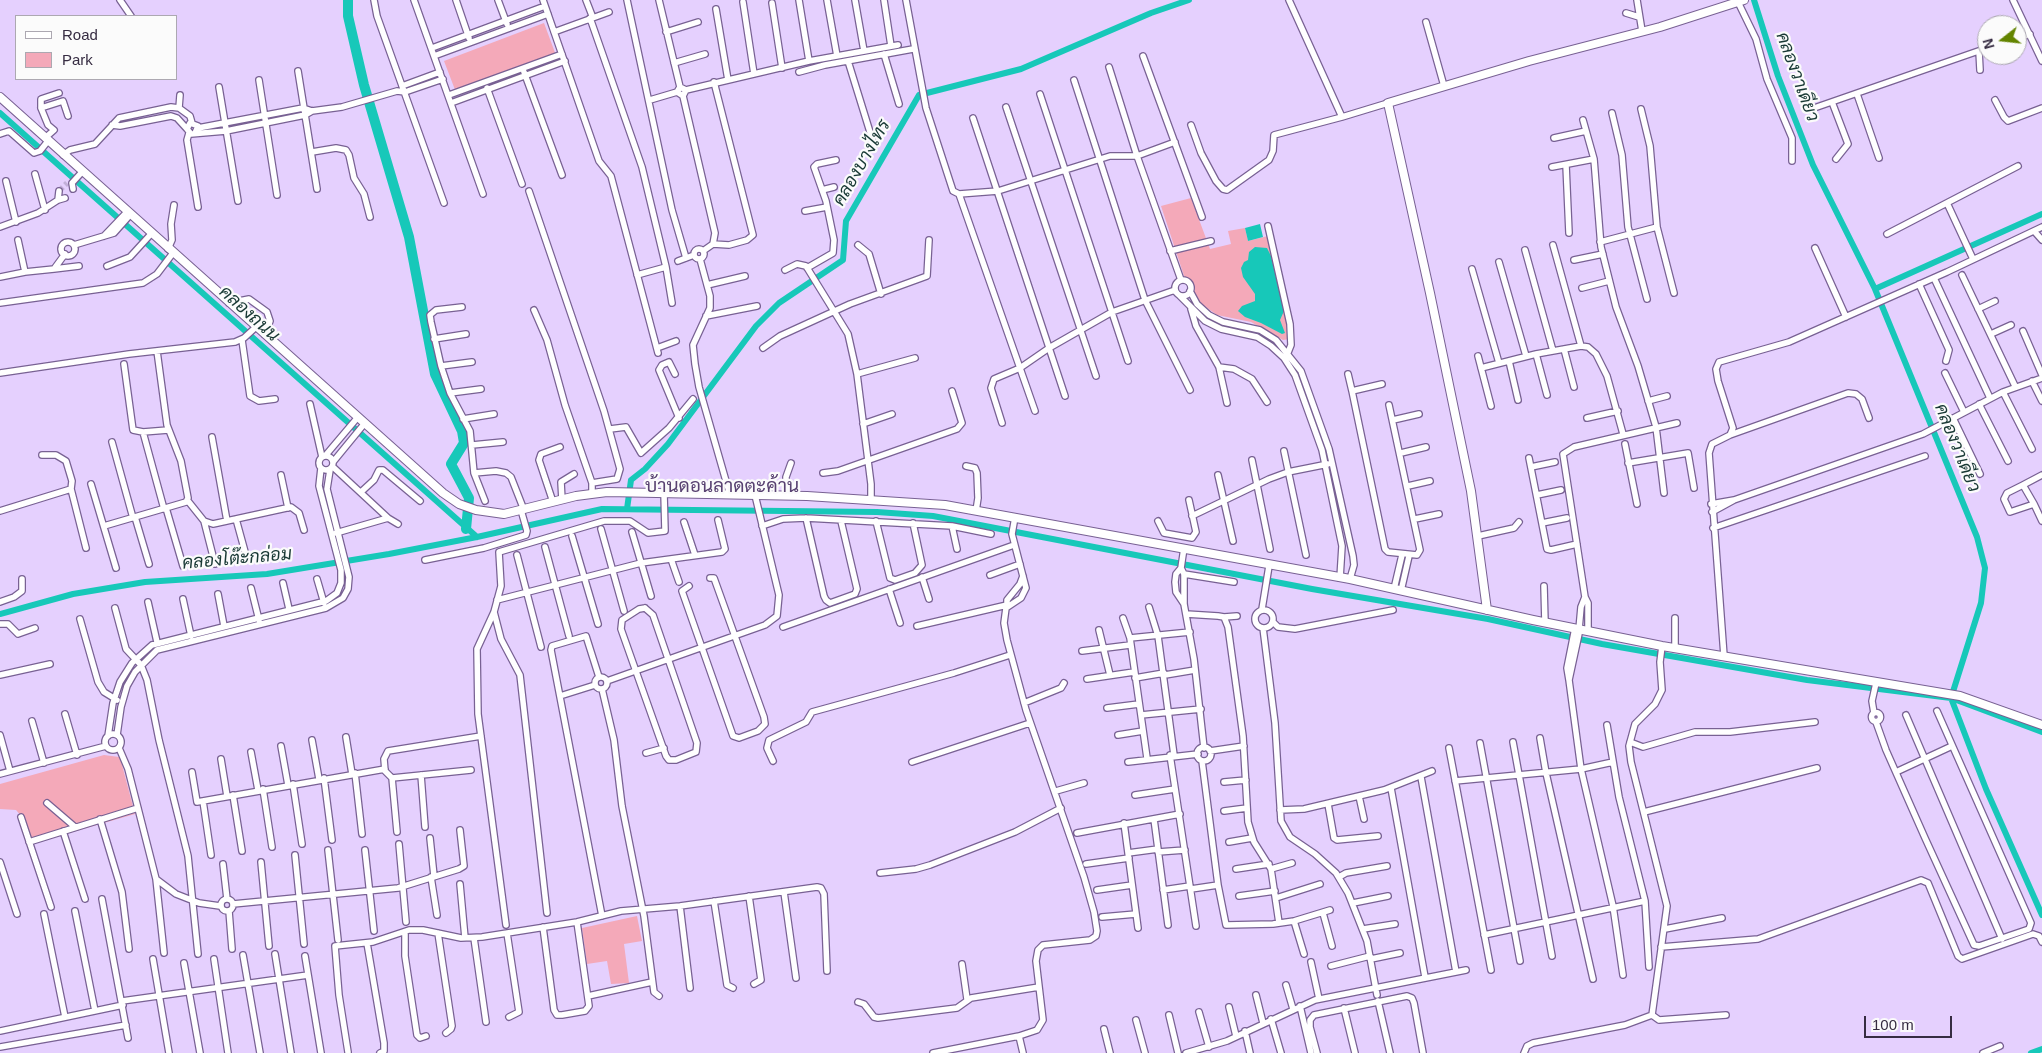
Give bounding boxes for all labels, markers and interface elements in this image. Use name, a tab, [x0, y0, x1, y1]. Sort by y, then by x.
legend	[15, 15, 178, 80]
north arrow	[1977, 15, 2027, 65]
text: Road	[62, 26, 98, 43]
water label: คลองวาเดียว	[1771, 29, 1823, 125]
text: N	[1979, 37, 1998, 51]
text: Park	[62, 51, 93, 68]
water label: คลองบางไทร	[829, 116, 895, 210]
water label: คลองถนน	[214, 281, 284, 347]
water label: คลองวาเดียว	[1929, 401, 1985, 495]
district label: บ้านดอนลาดตะค้าน	[645, 476, 799, 498]
water label: คลองโต๊ะกล่อม	[181, 543, 293, 575]
scale bar	[1867, 1006, 1954, 1038]
text: 100 m	[1872, 1016, 1914, 1033]

